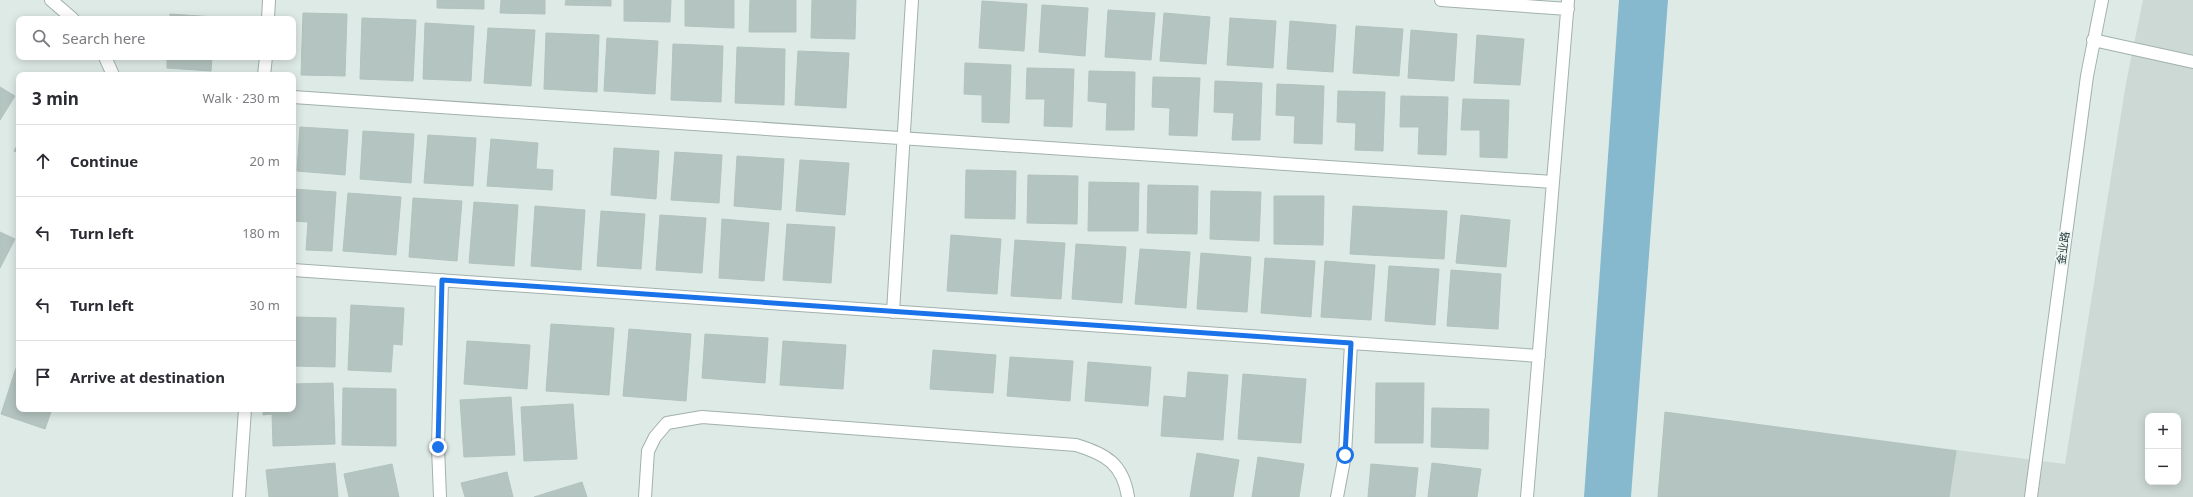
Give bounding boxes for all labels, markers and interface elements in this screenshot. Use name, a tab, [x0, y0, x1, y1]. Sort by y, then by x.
search box	[16, 16, 296, 60]
icon: search	[30, 27, 52, 49]
text: Search here	[62, 28, 145, 48]
text: 3 min	[32, 87, 79, 110]
text: Walk · 230 m	[202, 89, 280, 107]
icon: ahead	[32, 150, 54, 172]
text: Continue	[70, 151, 138, 171]
text: 20 m	[250, 152, 280, 170]
icon: left	[32, 222, 54, 244]
text: Turn left	[70, 223, 134, 243]
text: 180 m	[242, 224, 280, 242]
street label: 金业路	[2053, 231, 2072, 265]
icon: left	[32, 294, 54, 316]
text: Turn left	[70, 295, 134, 315]
text: 30 m	[250, 296, 280, 314]
icon: arrive	[32, 366, 54, 388]
text: Arrive at destination	[70, 367, 225, 387]
map controls	[2145, 413, 2181, 485]
button: +	[2145, 413, 2181, 449]
route end	[429, 438, 447, 456]
route start	[1336, 446, 1354, 464]
button: −	[2145, 449, 2181, 485]

